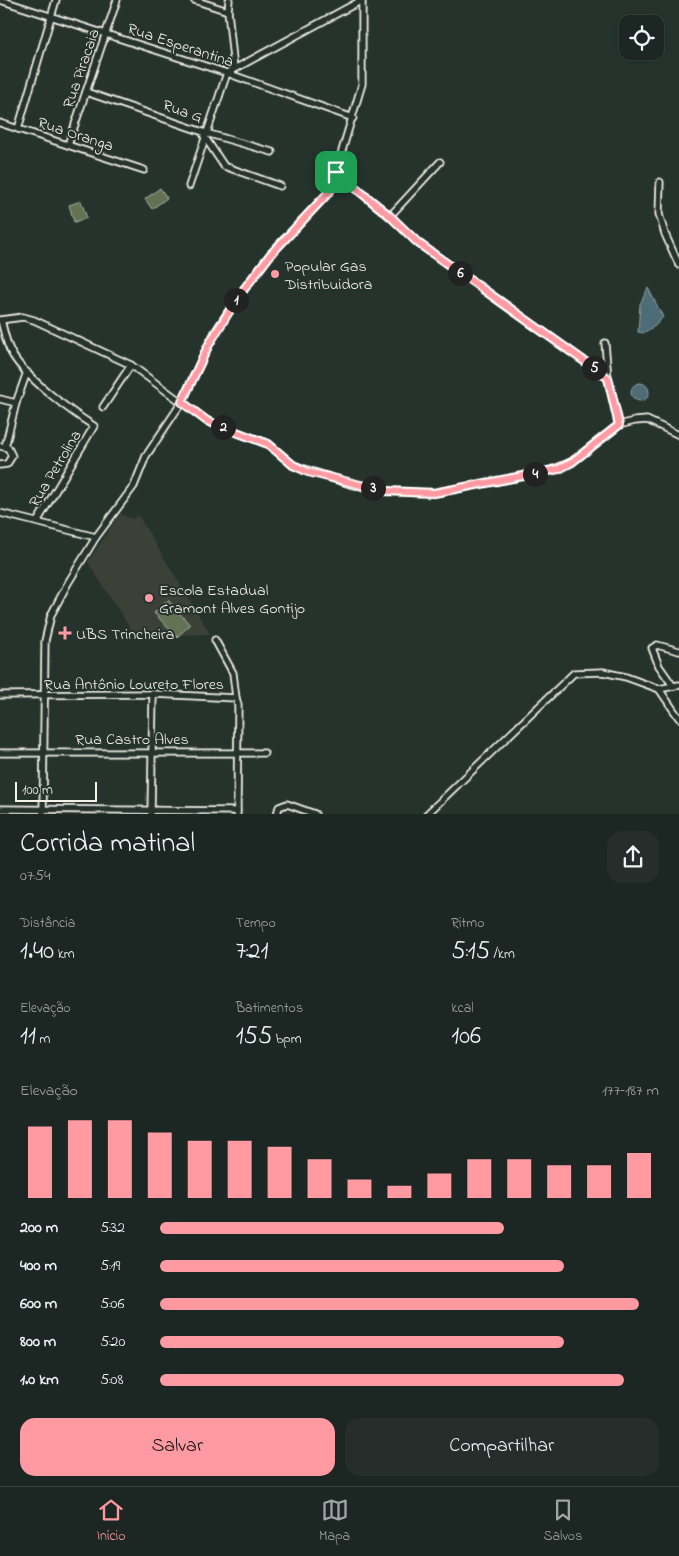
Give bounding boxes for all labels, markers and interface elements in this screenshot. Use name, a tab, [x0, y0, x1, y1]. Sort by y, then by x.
map controls	[619, 15, 664, 60]
button: locate	[619, 15, 664, 60]
street label: Rua Esperantina	[124, 17, 237, 74]
street label: Rua Piracaia	[57, 26, 107, 112]
street label: Rua G	[159, 94, 205, 130]
street label: Rua Oranga	[34, 111, 116, 158]
pin	[315, 151, 357, 193]
icon: arrive	[322, 158, 350, 186]
place label: Popular Gas Distribuidora	[284, 255, 372, 297]
pin: 6	[448, 260, 472, 286]
text: 6	[457, 263, 464, 284]
marker: Popular Gas Distribuidora	[269, 268, 281, 280]
pin: 1	[224, 288, 248, 312]
text: 1	[234, 290, 239, 311]
pin: 5	[582, 356, 606, 380]
text: 5	[590, 358, 599, 379]
pin: 2	[210, 414, 236, 440]
text: 2	[220, 417, 227, 438]
street label: Rua Petrolina	[23, 426, 88, 512]
pin: 4	[522, 462, 548, 486]
text: 4	[533, 464, 538, 485]
pin: 3	[360, 476, 386, 500]
text: 3	[371, 478, 376, 499]
place label: Escola Estadual Gramont Alves Gontijo	[159, 579, 305, 621]
marker: Escola Estadual Gramont Alves Gontijo	[143, 592, 155, 604]
place label: UBS Trincheira	[76, 623, 174, 647]
marker: UBS Trincheira	[58, 626, 72, 640]
street label: Rua Antônio Loureto Flores	[44, 673, 224, 697]
street label: Rua Castro Alves	[75, 728, 189, 752]
scale bar	[15, 778, 98, 802]
text: 100 m	[22, 780, 53, 801]
text: Corrida matinal	[20, 824, 195, 865]
button: share	[607, 831, 659, 883]
text: 07:54	[20, 864, 51, 888]
text: Distância	[20, 913, 75, 934]
text: Tempo	[236, 913, 276, 934]
text: Ritmo	[451, 913, 484, 934]
text: 1.40	[20, 934, 54, 970]
text: 7:21	[236, 934, 268, 970]
text: 5:15	[451, 934, 490, 970]
text: km	[54, 944, 75, 965]
text: /km	[490, 944, 515, 965]
text: Elevação	[20, 998, 71, 1019]
text: Batimentos	[236, 998, 303, 1019]
text: kcal	[451, 998, 474, 1019]
text: 11	[20, 1019, 36, 1055]
text: 155	[236, 1019, 272, 1055]
text: 106	[451, 1019, 481, 1055]
text: m	[36, 1029, 50, 1050]
text: bpm	[272, 1029, 302, 1050]
text: Elevação	[20, 1079, 78, 1103]
text: 177–187 m	[602, 1079, 659, 1103]
text: 200 m	[20, 1216, 58, 1240]
text: 5:32	[100, 1216, 125, 1240]
text: 400 m	[20, 1254, 57, 1278]
text: 5:19	[100, 1254, 120, 1278]
text: 600 m	[20, 1292, 57, 1316]
text: 5:06	[100, 1292, 124, 1316]
text: 800 m	[20, 1330, 56, 1354]
text: 5:20	[100, 1330, 125, 1354]
text: 1.0 km	[20, 1368, 59, 1392]
text: 5:08	[100, 1368, 123, 1392]
button: Salvar	[20, 1418, 335, 1476]
button: Compartilhar	[345, 1418, 659, 1476]
tab: Início	[97, 1496, 125, 1547]
tab: Mapa	[319, 1496, 350, 1547]
tab: Salvos	[544, 1496, 582, 1547]

